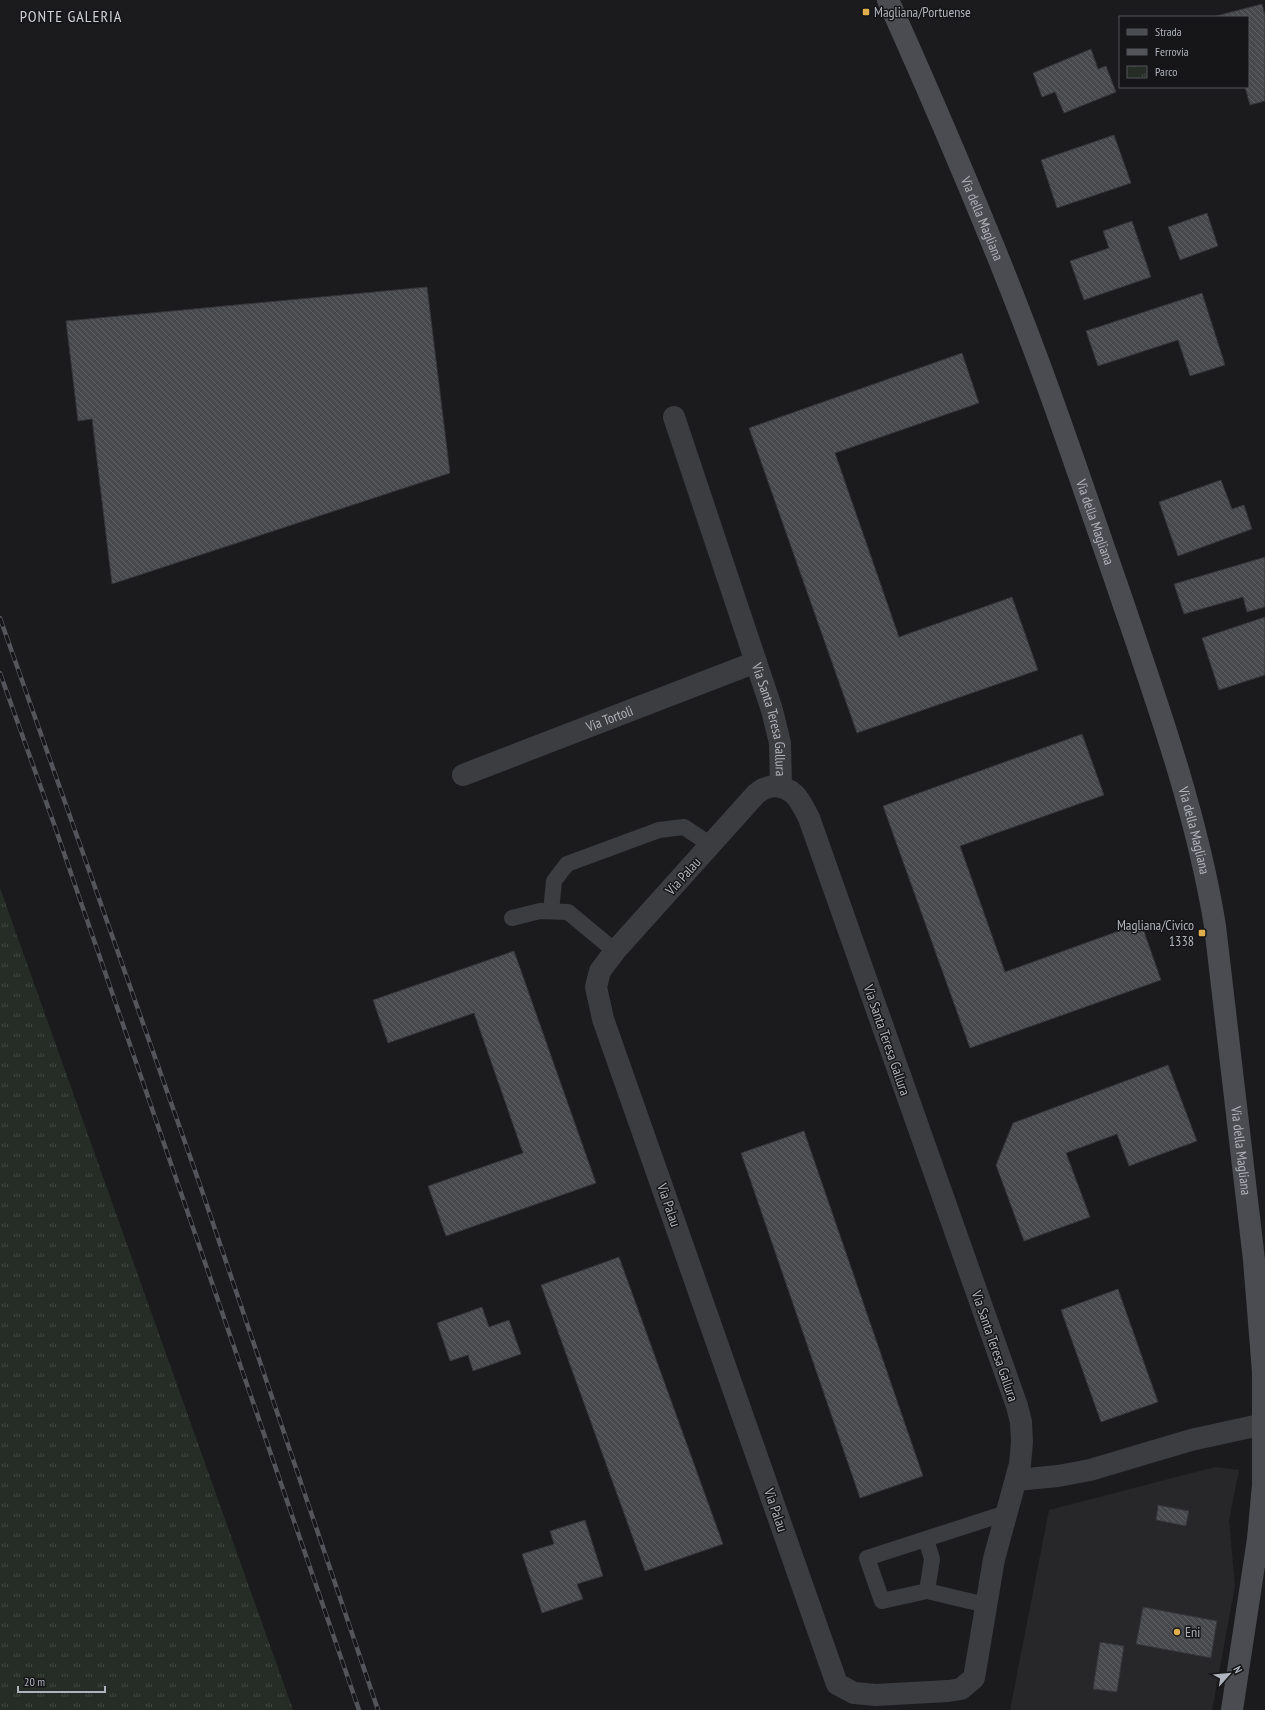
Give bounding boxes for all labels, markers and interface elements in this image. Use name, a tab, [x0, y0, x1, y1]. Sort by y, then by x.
place label: Magliana/Portuense	[874, 3, 971, 21]
district label: PONTE GALERIA	[20, 6, 122, 26]
marker: Magliana/Portuense	[861, 7, 871, 17]
legend	[1119, 16, 1249, 88]
text: Strada	[1155, 24, 1182, 39]
text: Ferrovia	[1155, 44, 1189, 59]
text: Parco	[1155, 64, 1177, 79]
street label: Via della Magliana	[956, 173, 1007, 263]
street label: Via della Magliana	[1072, 476, 1118, 567]
street label: Via Santa Teresa Gallura	[748, 660, 790, 776]
street label: Via Tortolì	[582, 701, 636, 736]
street label: Via della Magliana	[1174, 784, 1214, 876]
street label: Via Palau	[661, 853, 705, 899]
place label: Magliana/Civico 1338	[1117, 916, 1194, 950]
marker: Magliana/Civico 1338	[1197, 928, 1207, 938]
street label: Via Santa Teresa Gallura	[859, 981, 914, 1098]
street label: Via della Magliana	[1227, 1104, 1255, 1196]
street label: Via Palau	[653, 1180, 685, 1229]
street label: Via Santa Teresa Gallura	[967, 1287, 1022, 1404]
street label: Via Palau	[760, 1485, 792, 1534]
place label: Eni	[1185, 1623, 1200, 1641]
marker: Eni	[1172, 1627, 1182, 1637]
north arrow	[1209, 1654, 1249, 1694]
text: N	[1230, 1664, 1246, 1675]
scale bar	[18, 1668, 105, 1694]
text: 20 m	[24, 1674, 45, 1689]

